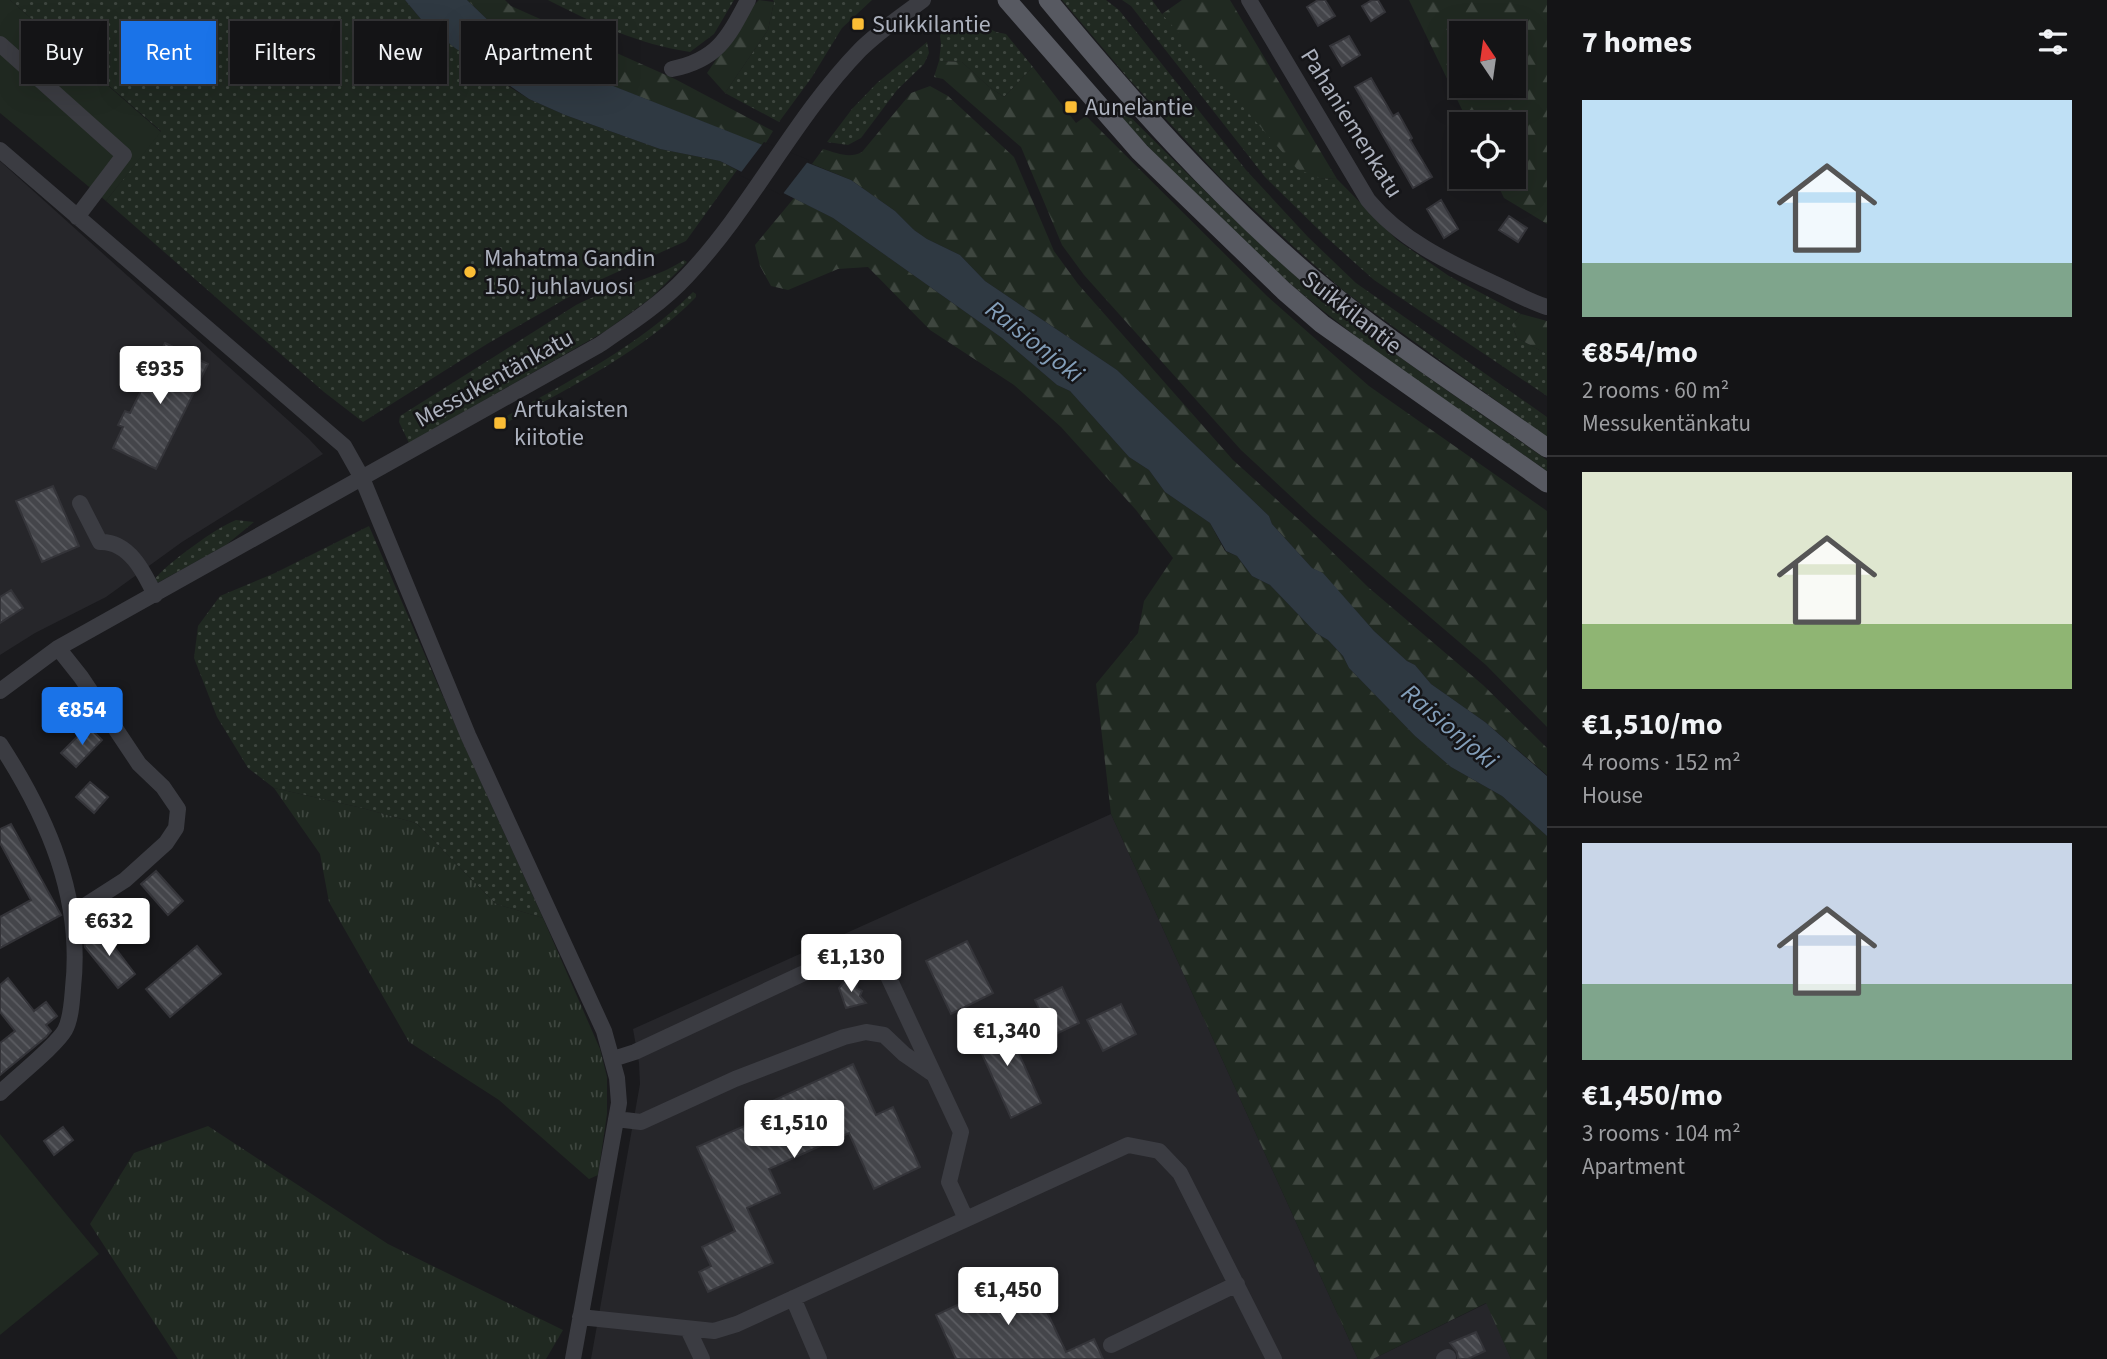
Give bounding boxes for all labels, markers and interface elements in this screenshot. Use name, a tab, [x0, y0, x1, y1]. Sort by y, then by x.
place label: Suikkilantie	[872, 7, 991, 42]
marker: Suikkilantie	[850, 16, 866, 32]
chip: Buy	[21, 21, 107, 84]
chip: Rent	[121, 21, 216, 84]
chip: Filters	[230, 21, 340, 84]
chip: New	[354, 21, 447, 84]
chip: Apartment	[461, 21, 616, 84]
north arrow	[1449, 21, 1526, 98]
map controls	[1449, 21, 1526, 189]
text: 7 homes	[1582, 21, 1692, 64]
icon: filters	[2034, 23, 2072, 61]
street label: Pahaniemenkatu	[1292, 42, 1412, 205]
place label: Aunelantie	[1085, 90, 1193, 125]
marker: Aunelantie	[1063, 99, 1079, 115]
button: locate	[1449, 112, 1526, 189]
icon: home	[1764, 145, 1890, 271]
place label: Mahatma Gandin 150. juhlavuosi	[484, 241, 656, 304]
street label: Suikkilantie	[1294, 262, 1409, 363]
marker: Mahatma Gandin 150. juhlavuosi	[462, 264, 478, 280]
water label: Raisionjoki	[978, 291, 1092, 392]
street label: Messukentänkatu	[409, 320, 580, 437]
text: €854/mo	[1582, 331, 1698, 374]
pin: €935	[119, 346, 201, 406]
text: €935	[136, 352, 184, 385]
text: 2 rooms · 60 m²	[1582, 374, 1729, 407]
place label: Artukaisten kiitotie	[514, 392, 629, 455]
text: Messukentänkatu	[1582, 407, 1751, 440]
marker: Artukaisten kiitotie	[492, 415, 508, 431]
icon: home	[1764, 517, 1890, 643]
water label: Raisionjoki	[1393, 675, 1507, 778]
pin: €854	[41, 688, 123, 747]
text: €854	[58, 693, 106, 726]
text: €1,510/mo	[1582, 703, 1723, 746]
text: 4 rooms · 152 m²	[1582, 746, 1741, 779]
text: House	[1582, 779, 1643, 812]
icon: home	[1764, 888, 1890, 1014]
pin: €632	[68, 898, 150, 958]
text: €632	[85, 904, 133, 937]
pin: €1,130	[794, 934, 908, 994]
text: €1,130	[817, 940, 885, 973]
pin: €1,340	[950, 1009, 1064, 1068]
text: €1,340	[973, 1014, 1041, 1047]
text: €1,450/mo	[1582, 1074, 1723, 1117]
pin: €1,510	[737, 1100, 851, 1160]
text: €1,510	[760, 1106, 828, 1139]
text: 3 rooms · 104 m²	[1582, 1117, 1741, 1150]
text: Apartment	[1582, 1150, 1685, 1183]
pin: €1,450	[951, 1268, 1065, 1327]
text: €1,450	[974, 1273, 1042, 1306]

